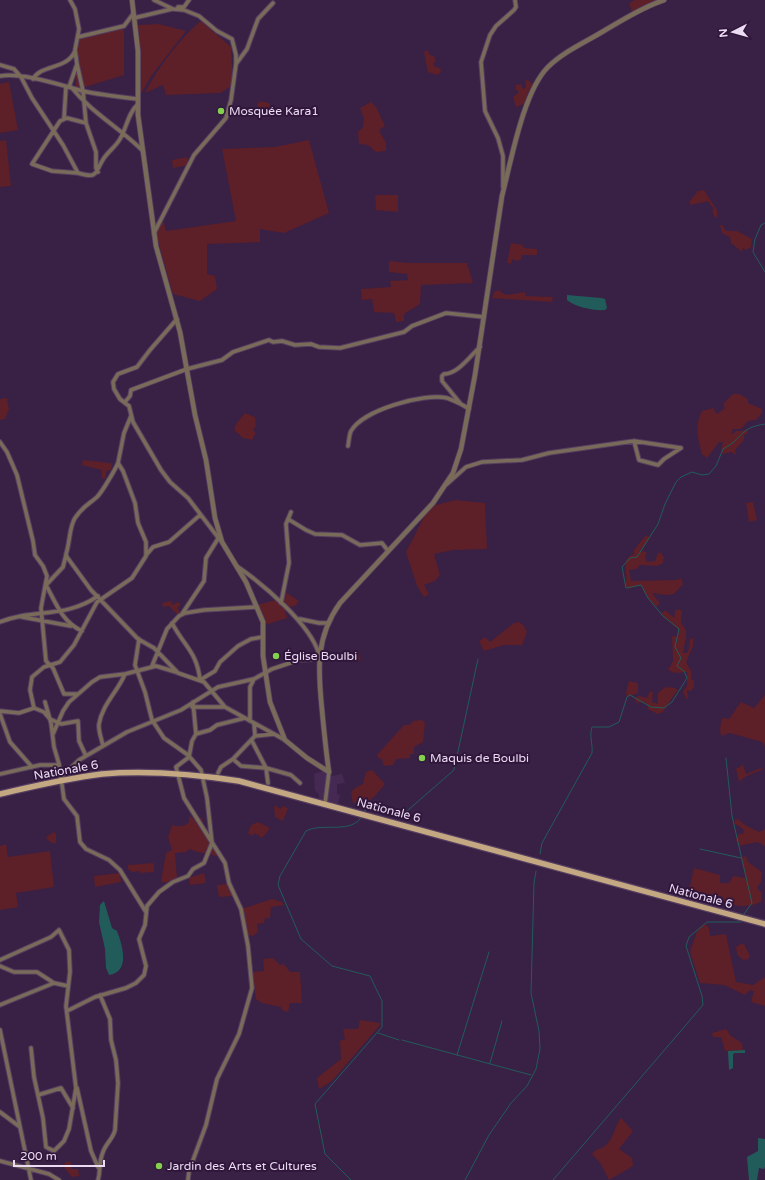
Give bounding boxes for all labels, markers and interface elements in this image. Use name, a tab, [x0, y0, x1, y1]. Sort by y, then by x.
north arrow	[713, 12, 753, 52]
text: N	[717, 28, 730, 38]
place label: Mosquée Kara1	[229, 104, 319, 118]
marker: Mosquée Kara1	[216, 106, 226, 116]
place label: Église Boulbi	[284, 649, 357, 663]
marker: Église Boulbi	[271, 651, 281, 661]
place label: Maquis de Boulbi	[430, 751, 529, 765]
marker: Maquis de Boulbi	[417, 753, 427, 763]
street label: Nationale 6	[32, 757, 100, 783]
street label: Nationale 6	[356, 795, 422, 825]
street label: Nationale 6	[668, 881, 734, 911]
scale bar	[14, 1142, 104, 1168]
text: 200 m	[20, 1149, 57, 1163]
place label: Jardin des Arts et Cultures	[167, 1159, 317, 1173]
marker: Jardin des Arts et Cultures	[154, 1161, 164, 1171]

